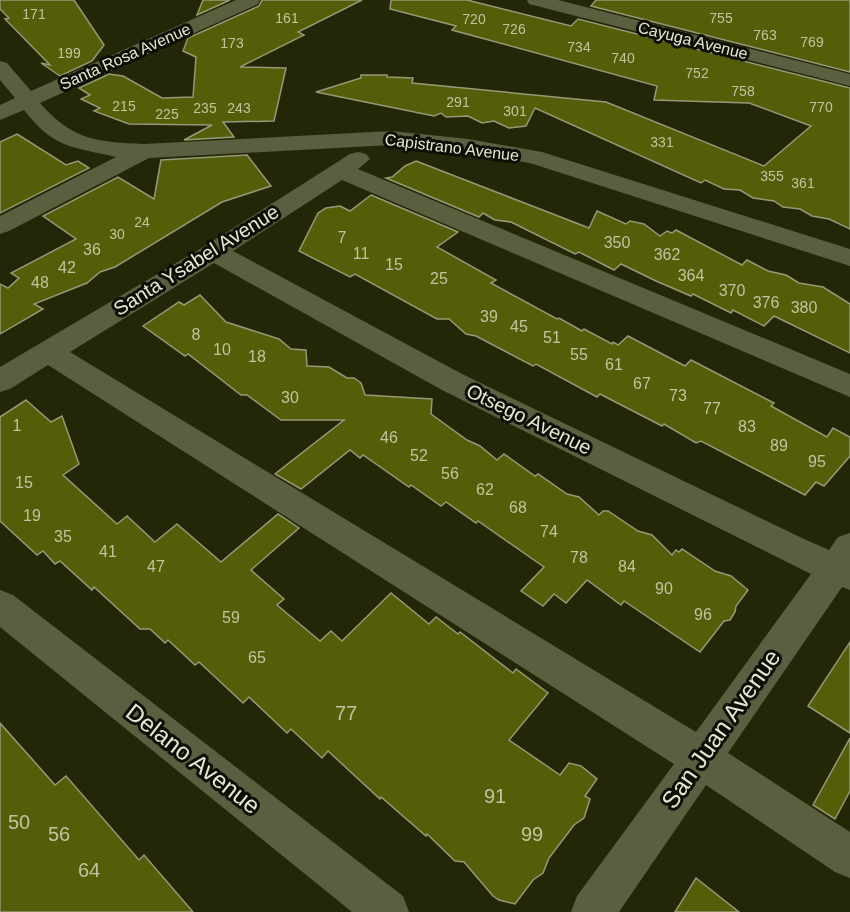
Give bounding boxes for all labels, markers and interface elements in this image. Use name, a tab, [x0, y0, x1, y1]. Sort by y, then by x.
house number: 171	[22, 6, 46, 22]
house number: 161	[275, 10, 299, 26]
house number: 755	[709, 10, 733, 26]
house number: 720	[462, 11, 486, 27]
street label: Cayuga Avenue	[636, 19, 750, 62]
street label: Santa Rosa Avenue	[57, 20, 193, 93]
house number: 726	[502, 21, 526, 37]
house number: 763	[753, 27, 777, 43]
house number: 769	[800, 34, 824, 50]
house number: 173	[220, 35, 244, 51]
house number: 734	[567, 39, 591, 55]
house number: 199	[57, 45, 81, 61]
house number: 740	[611, 50, 635, 66]
house number: 752	[685, 65, 709, 81]
house number: 758	[731, 83, 755, 99]
house number: 291	[446, 94, 470, 110]
house number: 215	[112, 98, 136, 114]
house number: 770	[809, 99, 833, 115]
house number: 235	[193, 100, 217, 116]
house number: 243	[227, 100, 251, 116]
house number: 301	[503, 103, 527, 119]
house number: 225	[155, 106, 179, 122]
street label: Capistrano Avenue	[384, 131, 520, 164]
house number: 331	[650, 134, 674, 150]
house number: 355	[760, 168, 784, 184]
house number: 361	[791, 175, 815, 191]
street label: Santa Ysabel Avenue	[109, 200, 283, 320]
house number: 24	[134, 214, 150, 230]
house number: 30	[109, 226, 125, 242]
house number: 7	[338, 229, 347, 246]
house number: 350	[604, 234, 630, 251]
house number: 36	[83, 241, 101, 258]
house number: 11	[353, 245, 369, 262]
house number: 362	[654, 246, 680, 263]
house number: 15	[385, 256, 403, 273]
house number: 42	[58, 259, 76, 276]
house number: 364	[678, 267, 704, 284]
house number: 25	[430, 270, 448, 287]
house number: 48	[31, 274, 49, 291]
house number: 370	[719, 282, 745, 299]
house number: 376	[753, 294, 779, 311]
house number: 380	[791, 299, 817, 316]
house number: 39	[480, 308, 498, 325]
house number: 45	[510, 318, 528, 335]
house number: 8	[192, 326, 201, 343]
house number: 51	[543, 329, 561, 346]
house number: 10	[213, 341, 231, 358]
house number: 55	[570, 346, 588, 363]
house number: 18	[248, 348, 266, 365]
house number: 61	[605, 356, 623, 373]
house number: 67	[633, 375, 651, 392]
street label: Otsego Avenue	[463, 379, 595, 459]
house number: 73	[669, 387, 687, 404]
house number: 30	[281, 389, 299, 406]
house number: 77	[703, 400, 721, 417]
house number: 1	[13, 417, 22, 434]
house number: 83	[738, 418, 756, 435]
house number: 46	[380, 429, 398, 446]
house number: 89	[770, 437, 788, 454]
house number: 52	[410, 447, 428, 464]
house number: 95	[808, 453, 826, 470]
house number: 56	[441, 465, 459, 482]
house number: 15	[15, 474, 33, 491]
house number: 62	[476, 481, 494, 498]
house number: 68	[509, 499, 527, 516]
house number: 19	[23, 507, 41, 524]
house number: 74	[540, 523, 558, 540]
house number: 35	[54, 528, 72, 545]
house number: 41	[99, 543, 117, 560]
house number: 78	[570, 549, 588, 566]
house number: 47	[147, 558, 165, 575]
house number: 84	[618, 558, 636, 575]
house number: 90	[655, 580, 673, 597]
house number: 96	[694, 606, 712, 623]
house number: 59	[222, 609, 240, 626]
street label: San Juan Avenue	[656, 644, 785, 813]
house number: 65	[248, 649, 266, 666]
street label: Delano Avenue	[121, 698, 266, 819]
house number: 77	[335, 702, 357, 724]
house number: 91	[484, 785, 506, 807]
house number: 50	[8, 811, 30, 833]
house number: 56	[48, 823, 70, 845]
house number: 99	[521, 823, 543, 845]
house number: 64	[78, 859, 100, 881]

